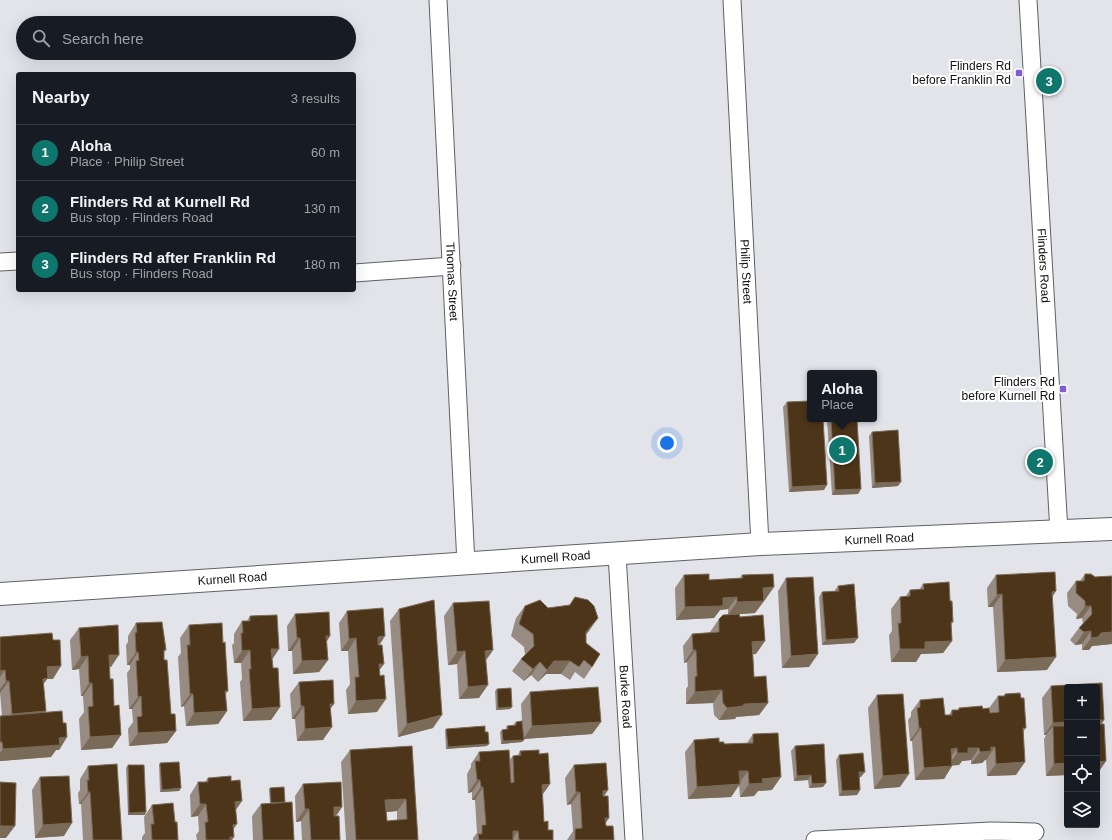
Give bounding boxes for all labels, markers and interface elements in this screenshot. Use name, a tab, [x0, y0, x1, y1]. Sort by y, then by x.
search box	[16, 16, 356, 60]
icon: search	[30, 27, 52, 49]
text: Search here	[62, 30, 144, 47]
place label: Flinders Rd before Franklin Rd	[912, 59, 1011, 87]
pin: 3	[1036, 66, 1062, 96]
marker: Flinders Rd before Franklin Rd	[1014, 68, 1024, 78]
text: Nearby	[32, 88, 90, 107]
text: 3 results	[291, 91, 340, 106]
text: Aloha	[70, 137, 112, 154]
text: 1	[41, 145, 49, 160]
text: 60 m	[311, 145, 340, 160]
text: Place · Philip Street	[70, 154, 184, 169]
text: Flinders Rd at Kurnell Rd	[70, 193, 250, 210]
text: 2	[41, 201, 49, 216]
text: 130 m	[304, 201, 340, 216]
text: Bus stop · Flinders Road	[70, 210, 213, 225]
street label: Flinders Road	[1034, 228, 1053, 303]
street label: Philip Street	[737, 239, 755, 305]
street label: Thomas Street	[443, 242, 461, 322]
text: Flinders Rd after Franklin Rd	[70, 249, 276, 266]
text: 3	[41, 257, 49, 272]
text: 180 m	[304, 257, 340, 272]
text: Bus stop · Flinders Road	[70, 266, 213, 281]
popup	[807, 370, 877, 422]
place label: Flinders Rd before Kurnell Rd	[962, 375, 1055, 403]
text: Aloha	[821, 380, 863, 397]
marker: Flinders Rd before Kurnell Rd	[1058, 384, 1068, 394]
text: Place	[821, 397, 854, 412]
your location	[657, 433, 677, 453]
pin: 1	[829, 435, 855, 465]
pin: 2	[1027, 447, 1053, 477]
street label: Kurnell Road	[844, 530, 914, 547]
street label: Kurnell Road	[521, 548, 591, 567]
street label: Kurnell Road	[197, 569, 268, 588]
street label: Burke Road	[617, 665, 634, 729]
map controls	[1064, 684, 1100, 828]
button: +	[1064, 684, 1100, 720]
button: −	[1064, 720, 1100, 756]
button: locate	[1064, 756, 1100, 792]
button: layers	[1064, 792, 1100, 828]

